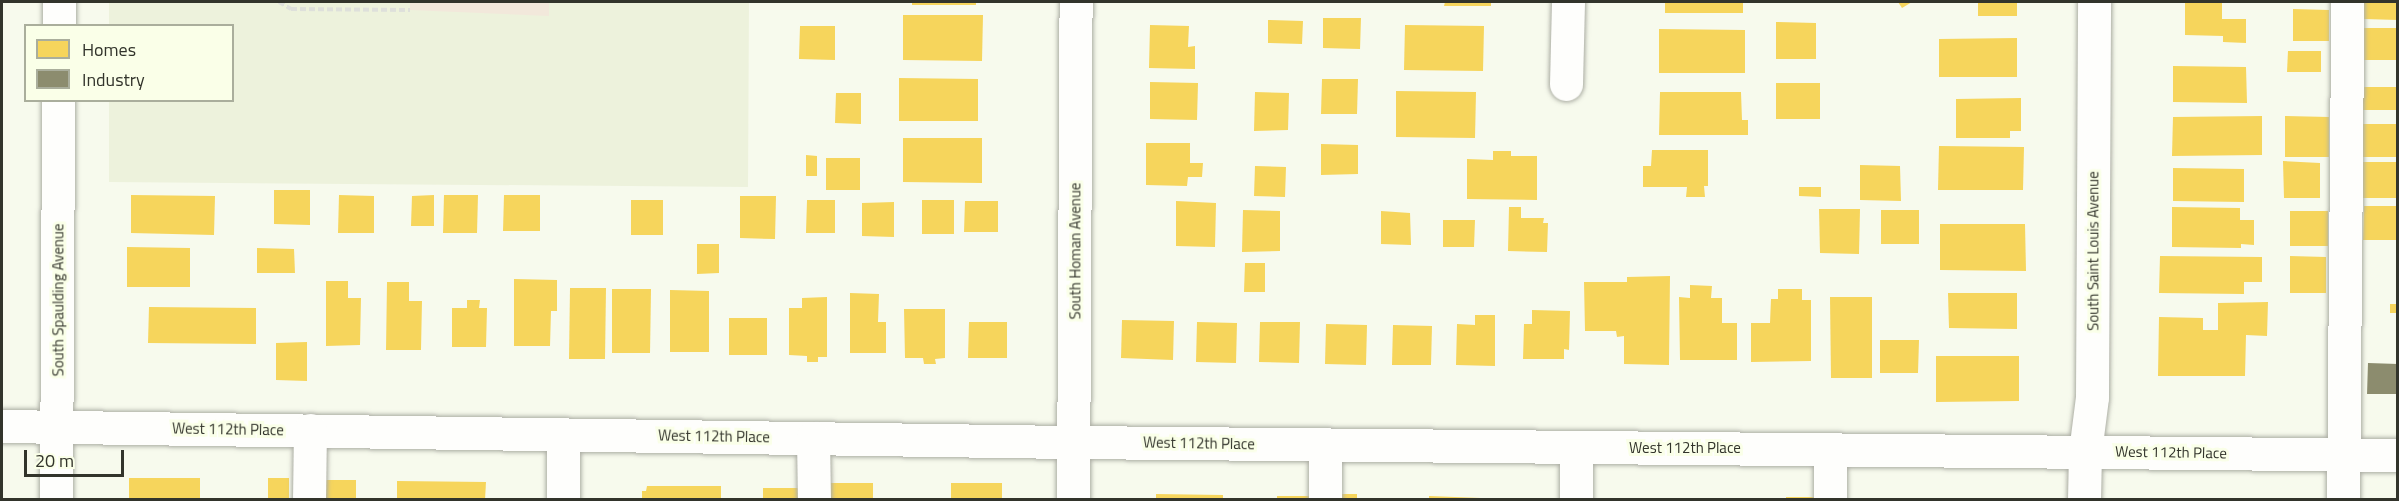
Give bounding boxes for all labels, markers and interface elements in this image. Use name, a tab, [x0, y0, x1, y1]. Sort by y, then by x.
legend	[24, 24, 234, 102]
text: Homes	[82, 36, 136, 63]
text: Industry	[82, 66, 145, 93]
street label: South Saint Louis Avenue	[2084, 171, 2102, 331]
street label: South Homan Avenue	[1066, 183, 1084, 319]
street label: South Spaulding Avenue	[49, 224, 67, 376]
street label: West 112th Place	[172, 419, 284, 439]
street label: West 112th Place	[658, 426, 770, 446]
street label: West 112th Place	[1143, 433, 1255, 453]
scale bar	[27, 438, 128, 476]
street label: West 112th Place	[1629, 439, 1741, 457]
street label: West 112th Place	[2115, 442, 2227, 462]
text: 20 m	[35, 447, 74, 474]

